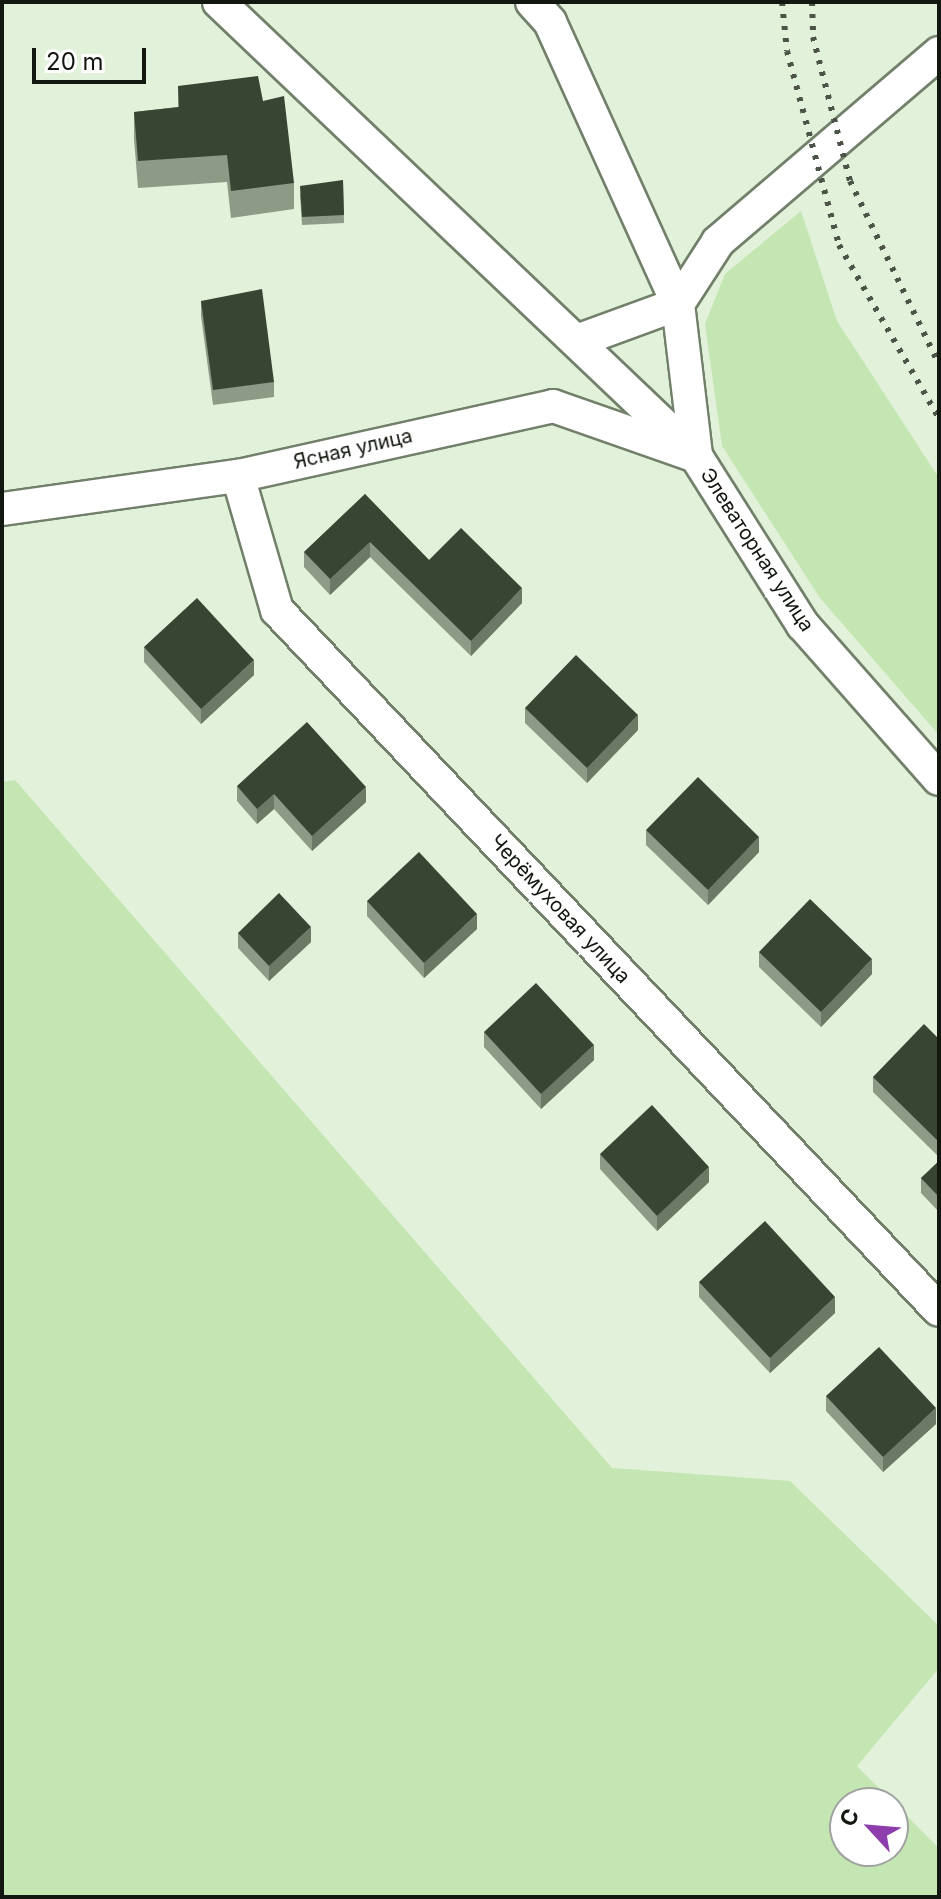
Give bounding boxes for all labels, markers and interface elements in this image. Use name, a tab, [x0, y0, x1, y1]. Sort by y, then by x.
scale bar	[36, 32, 150, 82]
text: 20 m	[46, 47, 104, 76]
street label: Ясная улица	[291, 424, 415, 474]
street label: Элеваторная улица	[695, 464, 819, 636]
street label: Черёмуховая улица	[485, 830, 635, 988]
north arrow	[829, 1787, 909, 1867]
text: С	[834, 1804, 864, 1830]

